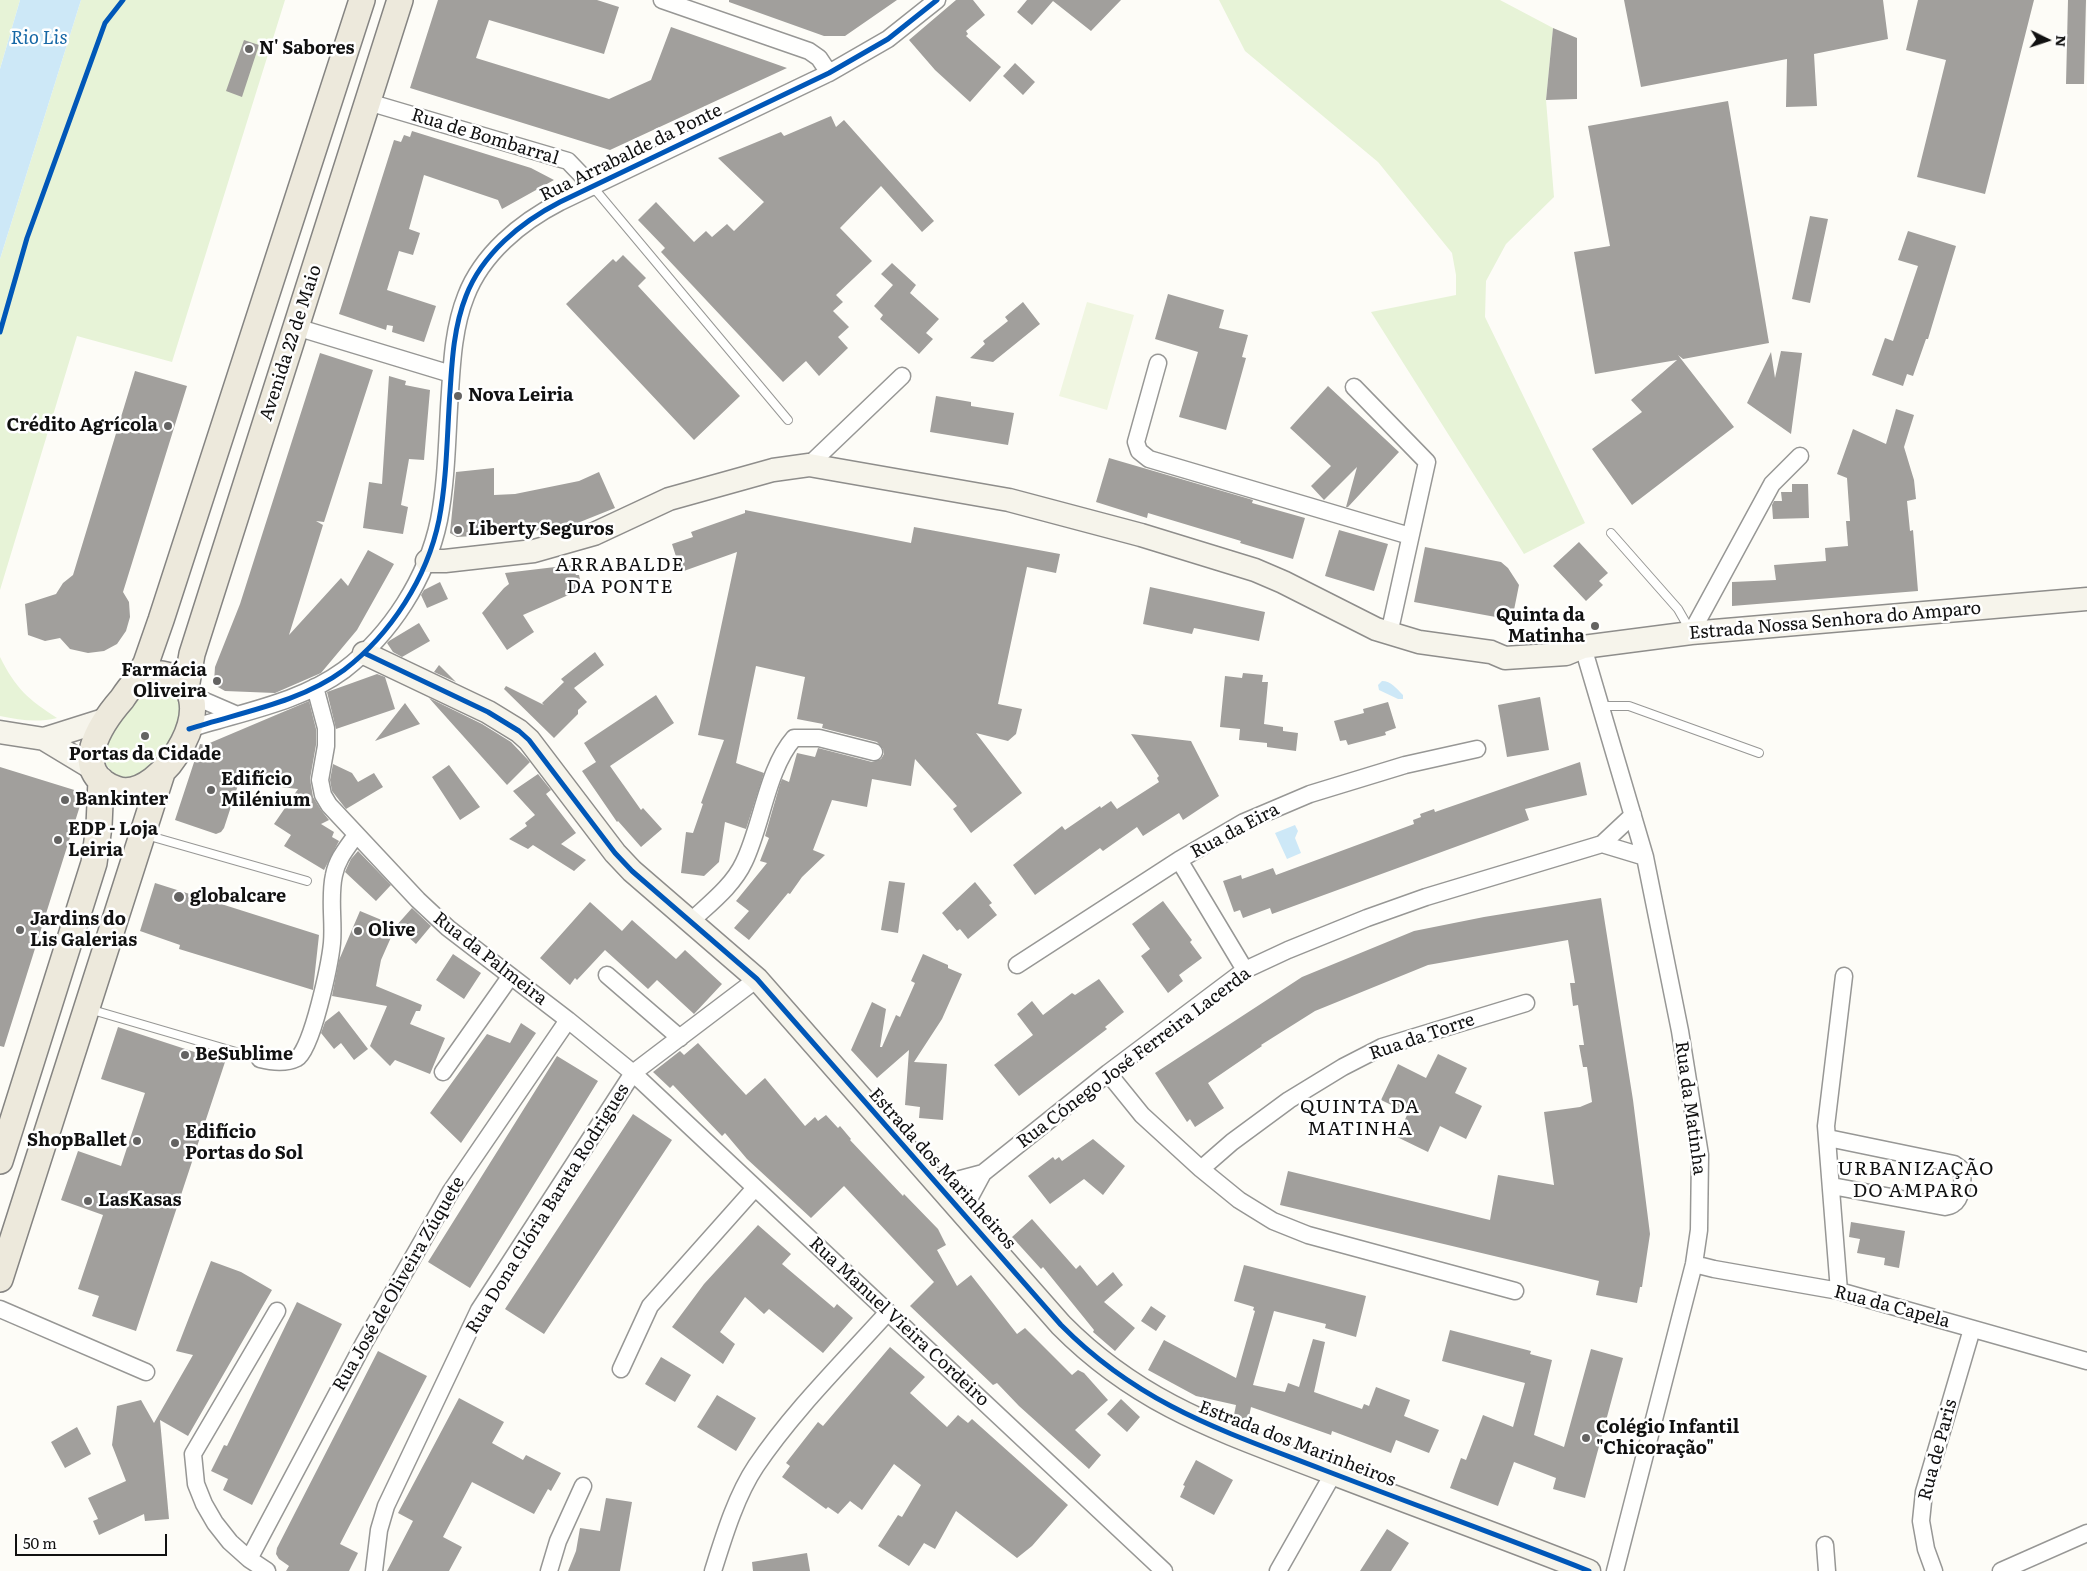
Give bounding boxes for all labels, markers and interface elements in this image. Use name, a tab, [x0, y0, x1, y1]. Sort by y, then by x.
north arrow	[2022, 15, 2072, 65]
water label: Rio Lis	[10, 27, 68, 49]
text: N	[2052, 34, 2072, 48]
place label: N' Sabores	[259, 38, 355, 60]
marker: N' Sabores	[243, 43, 255, 55]
street label: Rua Arrabalde da Ponte	[537, 100, 725, 206]
street label: Rua de Bombarral	[409, 104, 561, 170]
street label: Avenida 22 de Maio	[256, 262, 326, 424]
place label: Nova Leiria	[468, 385, 573, 407]
marker: Nova Leiria	[452, 390, 464, 402]
place label: Crédito Agrícola	[7, 415, 158, 437]
marker: Crédito Agrícola	[162, 420, 174, 432]
place label: Liberty Seguros	[468, 519, 614, 541]
marker: Liberty Seguros	[452, 524, 464, 536]
district label: ARRABALDE DA PONTE	[554, 554, 686, 598]
street label: Estrada Nossa Senhora do Amparo	[1688, 597, 1982, 645]
place label: Quinta da Matinha	[1496, 605, 1585, 648]
marker: Quinta da Matinha	[1589, 620, 1601, 632]
place label: Farmácia Oliveira	[121, 660, 207, 702]
marker: Farmácia Oliveira	[211, 675, 223, 687]
marker: Portas da Cidade	[139, 730, 151, 742]
place label: Portas da Cidade	[69, 744, 221, 766]
place label: Edifício Milénium	[221, 769, 311, 812]
marker: Edifício Milénium	[205, 784, 217, 796]
place label: Bankinter	[75, 789, 168, 811]
marker: Bankinter	[59, 794, 71, 806]
street label: Rua da Eira	[1187, 799, 1283, 863]
place label: EDP - Loja Leiria	[68, 819, 158, 862]
marker: EDP - Loja Leiria	[52, 834, 64, 846]
place label: globalcare	[190, 886, 286, 908]
marker: globalcare	[172, 890, 186, 904]
street label: Rua da Palmeira	[429, 908, 551, 1010]
place label: Jardins do Lis Galerias	[30, 909, 137, 952]
place label: Olive	[368, 920, 415, 942]
marker: Jardins do Lis Galerias	[14, 924, 26, 936]
marker: Olive	[352, 925, 364, 937]
street label: Rua Cónego José Ferreira Lacerda	[1013, 963, 1255, 1153]
street label: Rua da Torre	[1367, 1009, 1477, 1065]
street label: Rua da Matinha	[1670, 1040, 1710, 1176]
place label: BeSublime	[195, 1044, 293, 1066]
marker: BeSublime	[179, 1049, 191, 1061]
street label: Rua Dona Glória Barata Rodrigues	[462, 1080, 634, 1338]
street label: Estrada dos Marinheiros	[864, 1084, 1020, 1254]
district label: QUINTA DA MATINHA	[1299, 1096, 1421, 1140]
place label: Edifício Portas do Sol	[185, 1122, 303, 1164]
place label: ShopBallet	[27, 1130, 127, 1152]
marker: ShopBallet	[131, 1135, 143, 1147]
marker: Edifício Portas do Sol	[169, 1137, 181, 1149]
district label: URBANIZAÇÃO DO AMPARO	[1836, 1158, 1996, 1202]
street label: Rua José de Oliveira Zúquete	[329, 1173, 469, 1395]
place label: LasKasas	[98, 1190, 182, 1212]
marker: LasKasas	[82, 1195, 94, 1207]
street label: Rua Manuel Vieira Cordeiro	[805, 1233, 993, 1411]
street label: Rua da Capela	[1832, 1281, 1952, 1333]
street label: Estrada dos Marinheiros	[1196, 1396, 1398, 1492]
street label: Rua de Paris	[1914, 1397, 1962, 1503]
place label: Colégio Infantil "Chicoração"	[1596, 1417, 1739, 1460]
marker: Colégio Infantil "Chicoração"	[1580, 1432, 1592, 1444]
scale bar	[18, 1524, 170, 1556]
text: 50 m	[23, 1531, 57, 1554]

